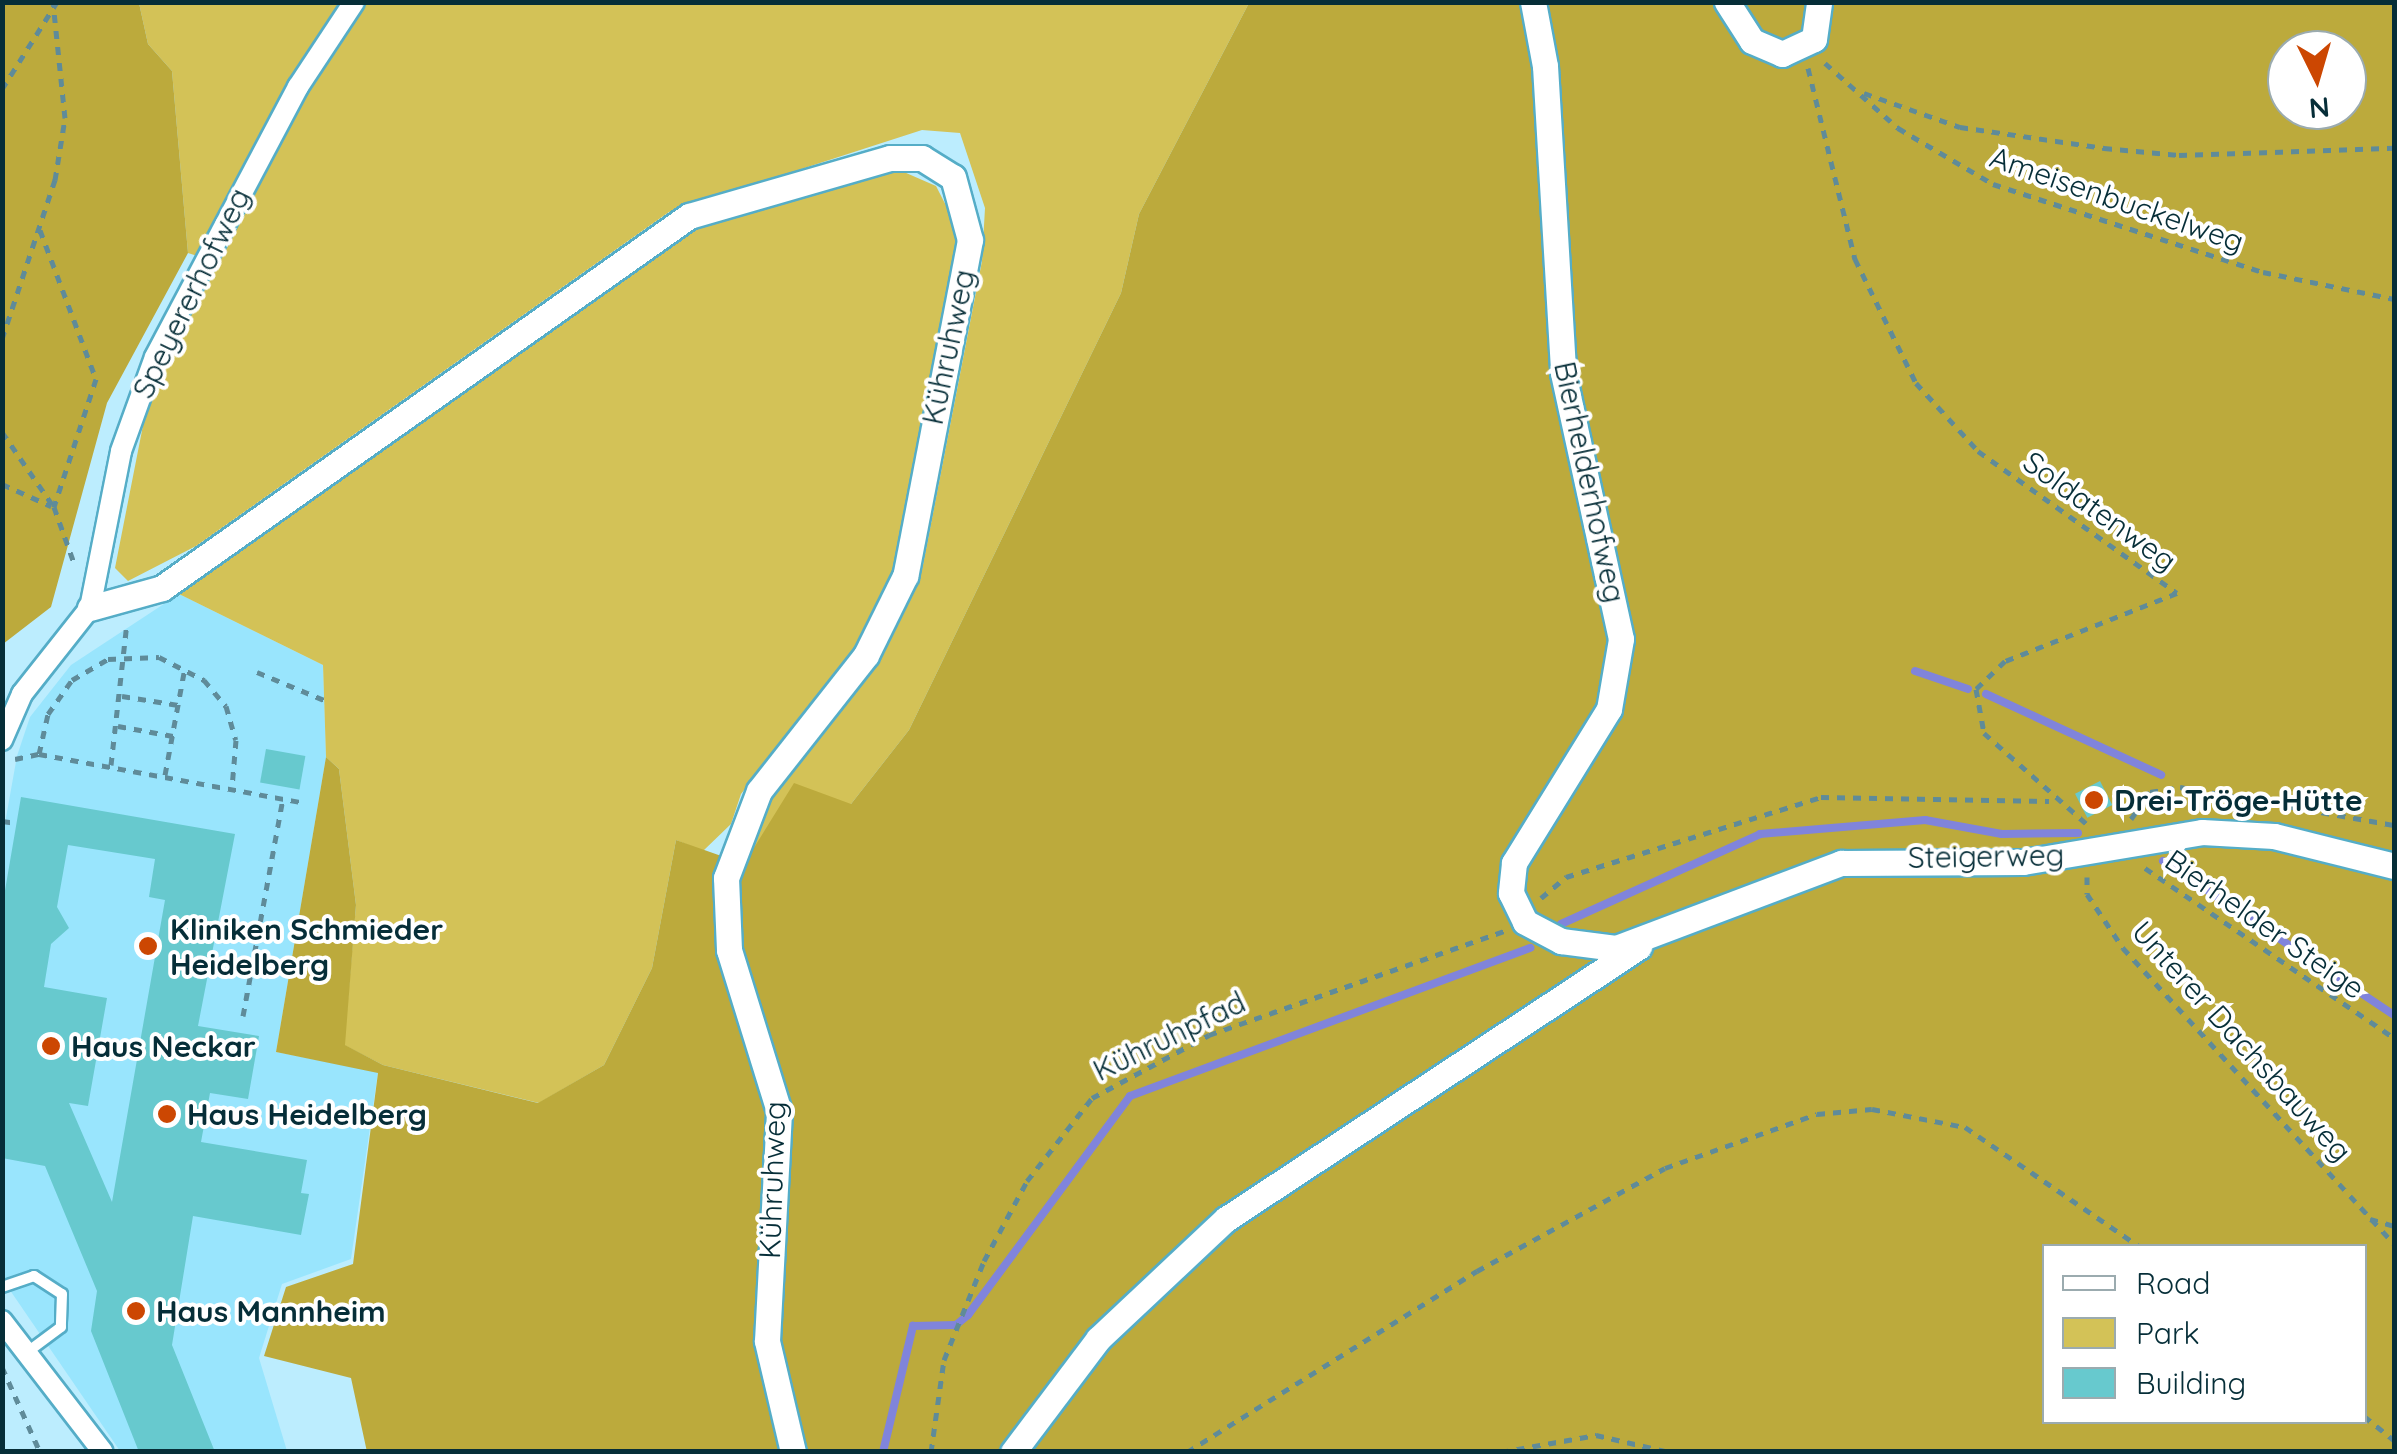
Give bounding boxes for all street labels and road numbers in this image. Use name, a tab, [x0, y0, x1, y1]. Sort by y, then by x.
street label: Ameisenbuckelweg	[1985, 139, 2249, 259]
street label: Speyererhofweg	[125, 182, 257, 404]
street label: Kühruhweg	[914, 266, 982, 428]
street label: Bierhelderhofweg	[1547, 358, 1633, 606]
street label: Soldatenweg	[2016, 443, 2184, 579]
street label: Steigerweg	[1907, 837, 2065, 875]
street label: Bierhelder Steige	[2158, 842, 2372, 1006]
street label: Unterer Dachsbauweg	[2125, 913, 2359, 1169]
street label: Kühruhpfad	[1087, 984, 1251, 1088]
street label: Kühruhweg	[751, 1101, 793, 1259]

